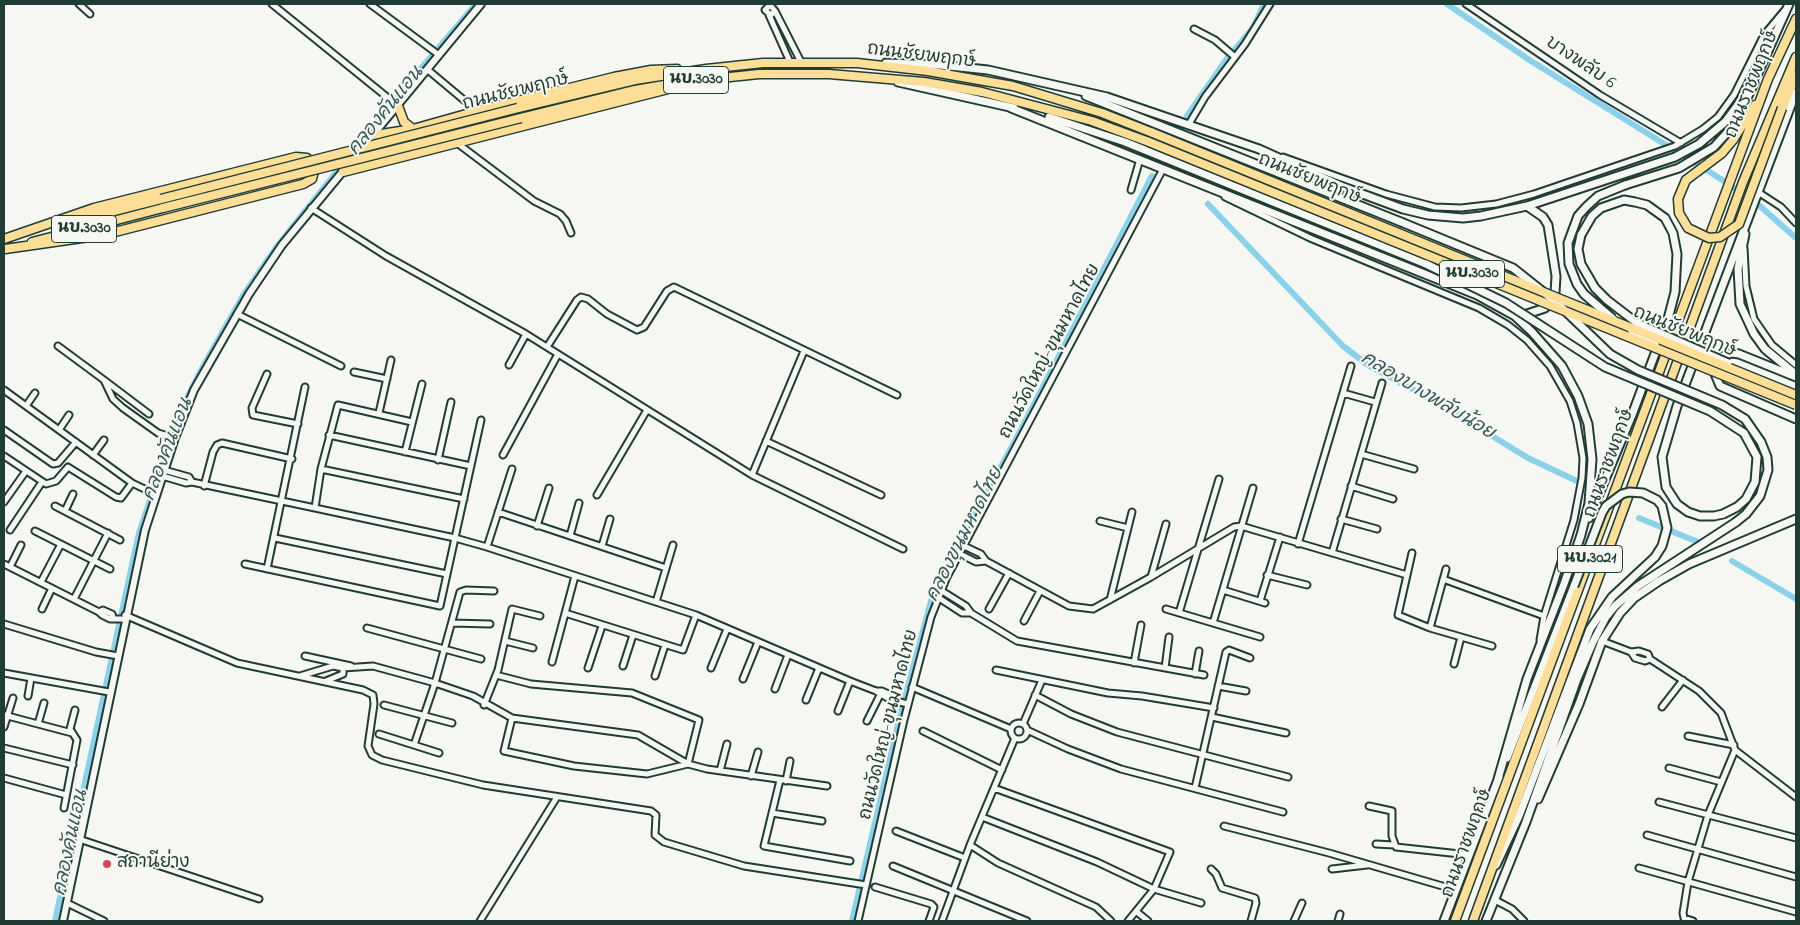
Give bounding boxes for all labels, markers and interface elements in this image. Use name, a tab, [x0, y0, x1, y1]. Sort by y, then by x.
street label: ถนนราชพฤกษ์	[1722, 28, 1784, 142]
street label: บางพลับ 6	[1541, 33, 1619, 95]
street label: ถนนชัยพฤกษ์	[866, 40, 976, 74]
water label: คลองคันแอน	[344, 63, 430, 161]
road number: นบ.3030	[664, 66, 728, 94]
street label: ถนนชัยพฤกษ์	[461, 69, 571, 117]
street label: ถนนชัยพฤกษ์	[1255, 150, 1363, 210]
road number: นบ.3030	[52, 215, 116, 242]
road number: นบ.3030	[1440, 260, 1504, 288]
street label: ถนนวัดใหญ่-ขุนมหาดไทย	[996, 261, 1106, 443]
street label: ถนนชัยพฤกษ์	[1630, 303, 1738, 363]
water label: คลองบางพลับน้อย	[1356, 348, 1498, 446]
water label: คลองคันแอน	[139, 396, 199, 504]
street label: ถนนราชพฤกษ์	[1580, 407, 1640, 521]
water label: คลองขุนมหาดไทย	[922, 464, 1010, 606]
road number: นบ.3021	[1558, 546, 1622, 572]
street label: ถนนวัดใหญ่-ขุนมหาดไทย	[856, 628, 924, 822]
street label: ถนนราชพฤกษ์	[1438, 787, 1498, 901]
water label: คลองคันแอน	[50, 788, 94, 898]
place label: สถานีย่าง	[117, 853, 190, 875]
marker: สถานีย่าง	[101, 858, 113, 870]

